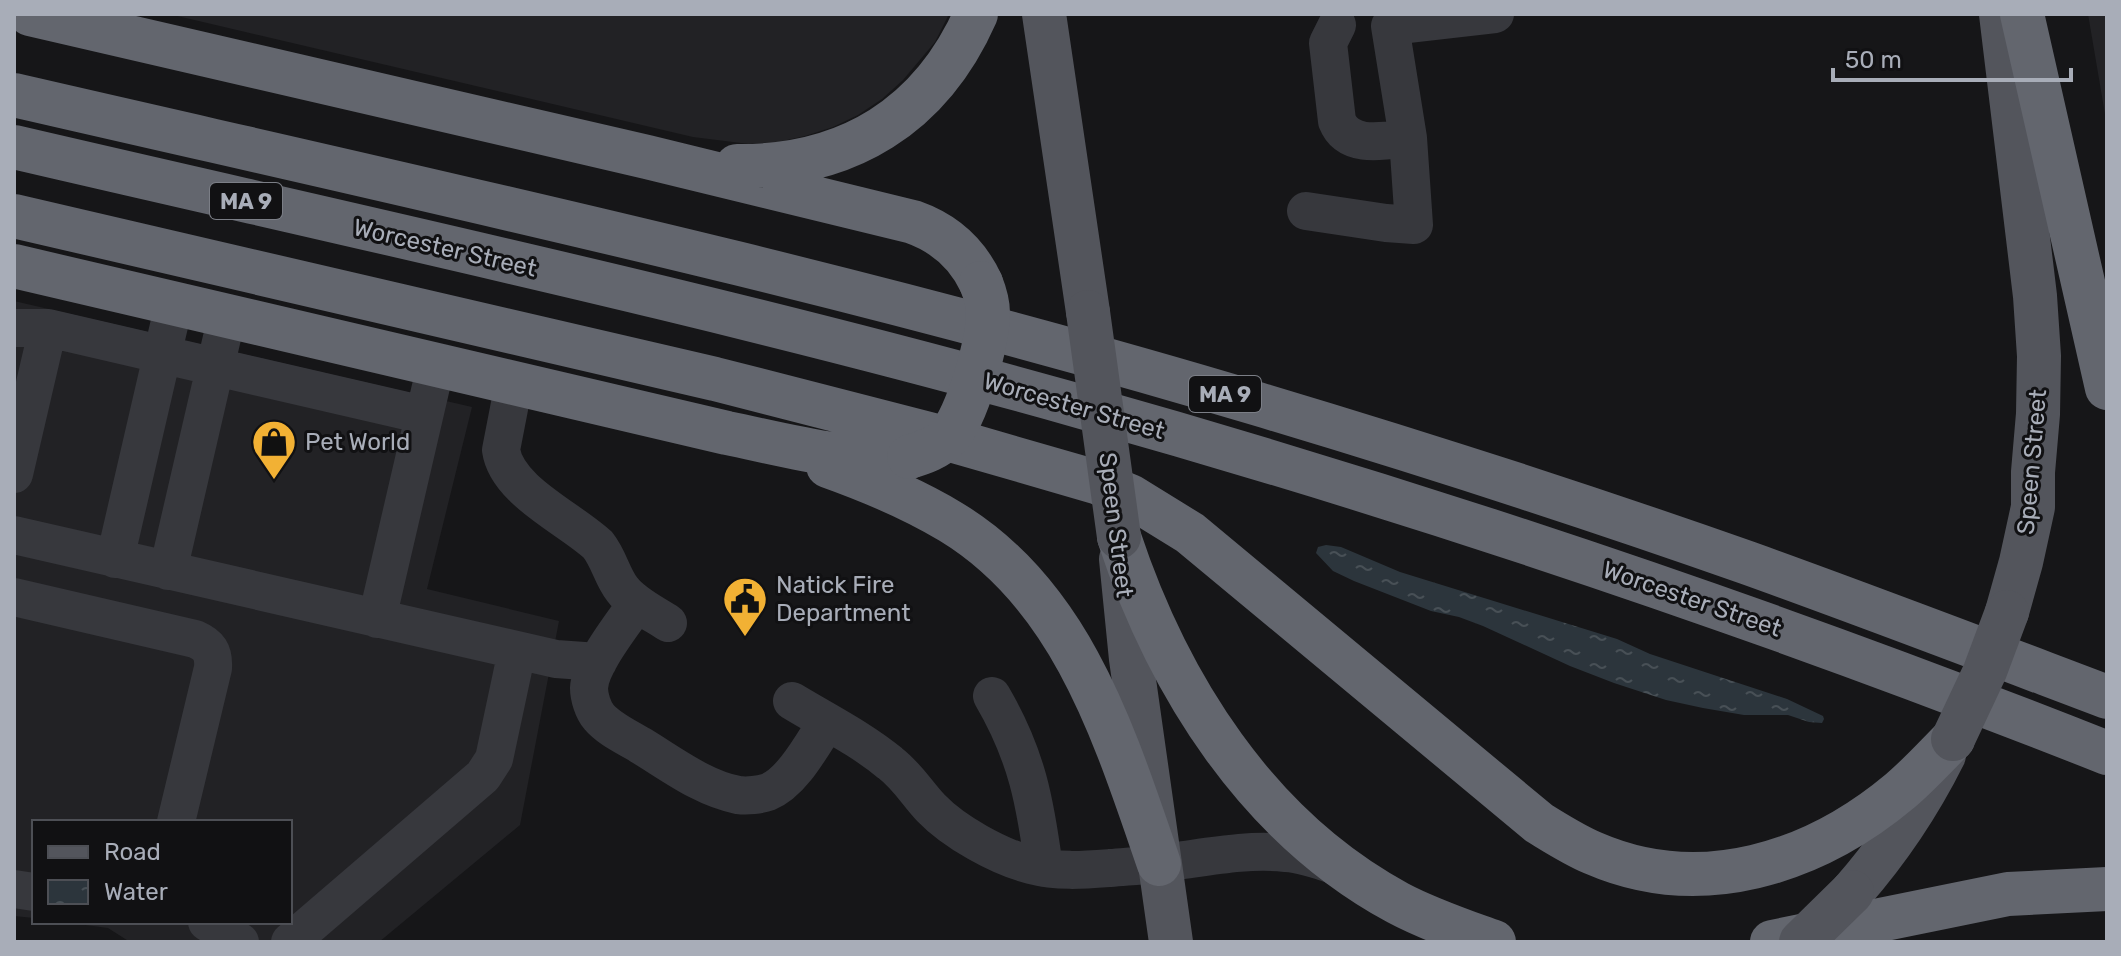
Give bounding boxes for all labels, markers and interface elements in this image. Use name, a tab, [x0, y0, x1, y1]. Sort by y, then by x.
scale bar	[1833, 32, 2071, 82]
text: 50 m	[1845, 46, 1902, 74]
road number: MA 9	[210, 183, 282, 219]
street label: Worcester Street	[351, 213, 539, 283]
street label: Worcester Street	[980, 367, 1168, 445]
road number: MA 9	[1189, 376, 1261, 412]
street label: Speen Street	[2012, 388, 2052, 536]
shop icon: Pet World	[250, 418, 298, 481]
place label: Pet World	[305, 428, 410, 456]
street label: Speen Street	[1093, 451, 1139, 599]
street label: Worcester Street	[1599, 555, 1785, 643]
place label: Natick Fire Department	[776, 571, 911, 627]
public building icon: Natick Fire Department	[721, 575, 769, 638]
legend	[32, 820, 292, 924]
text: Road	[104, 838, 161, 866]
text: Water	[104, 878, 168, 906]

